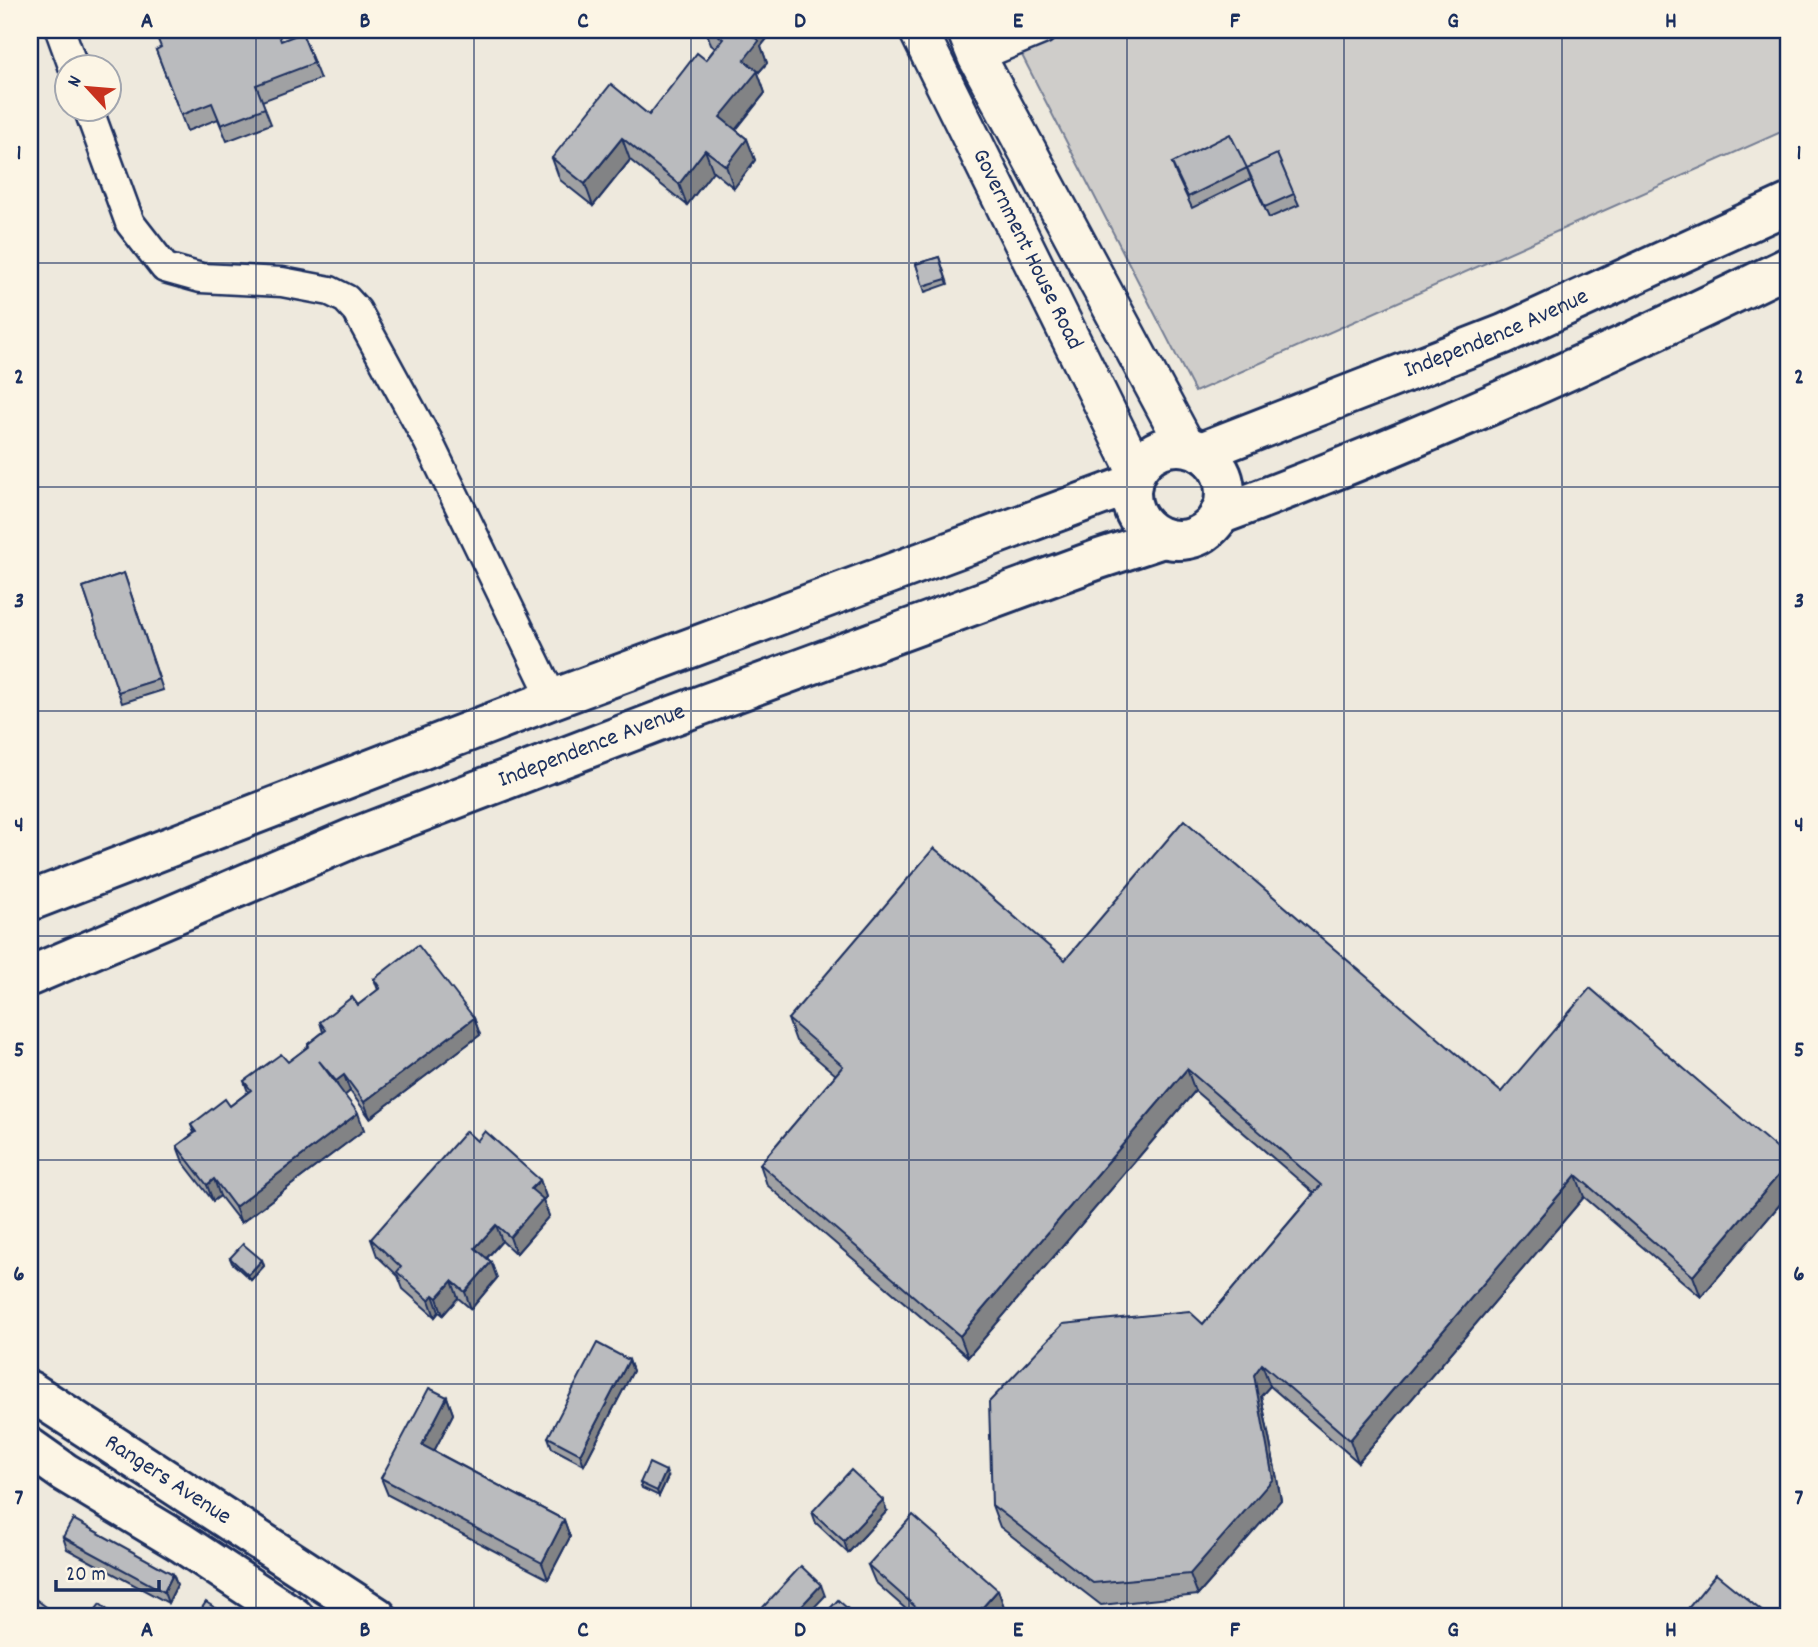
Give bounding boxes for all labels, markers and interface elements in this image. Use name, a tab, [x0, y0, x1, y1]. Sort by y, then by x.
text: A	[141, 6, 153, 39]
text: B	[360, 6, 371, 39]
text: C	[577, 6, 589, 39]
text: D	[794, 6, 806, 39]
text: E	[1013, 6, 1024, 39]
text: F	[1230, 6, 1241, 39]
text: G	[1447, 6, 1459, 39]
text: H	[1665, 6, 1677, 39]
north arrow	[52, 52, 122, 122]
text: N	[62, 72, 90, 92]
text: 1	[16, 138, 22, 171]
text: 1	[1796, 138, 1802, 171]
street label: Government House Road	[963, 143, 1091, 356]
street label: Independence Avenue	[1399, 280, 1594, 388]
text: 2	[14, 362, 24, 395]
text: 2	[1794, 362, 1804, 395]
text: 3	[14, 586, 24, 619]
text: 3	[1794, 586, 1804, 619]
street label: Independence Avenue	[494, 696, 690, 798]
text: 4	[14, 810, 24, 843]
text: 4	[1794, 810, 1804, 843]
text: 5	[14, 1035, 24, 1068]
text: 5	[1794, 1035, 1804, 1068]
text: 6	[13, 1259, 25, 1292]
text: 6	[1793, 1259, 1805, 1292]
street label: Rangers Avenue	[97, 1427, 238, 1534]
text: 7	[15, 1483, 24, 1516]
text: 7	[1795, 1483, 1804, 1516]
scale bar	[56, 1549, 159, 1593]
text: 20 m	[66, 1561, 106, 1591]
text: A	[141, 1615, 153, 1647]
text: B	[360, 1615, 371, 1647]
text: C	[577, 1615, 589, 1647]
text: D	[794, 1615, 806, 1647]
text: E	[1013, 1615, 1024, 1647]
text: F	[1230, 1615, 1241, 1647]
text: G	[1447, 1615, 1459, 1647]
text: H	[1665, 1615, 1677, 1647]

